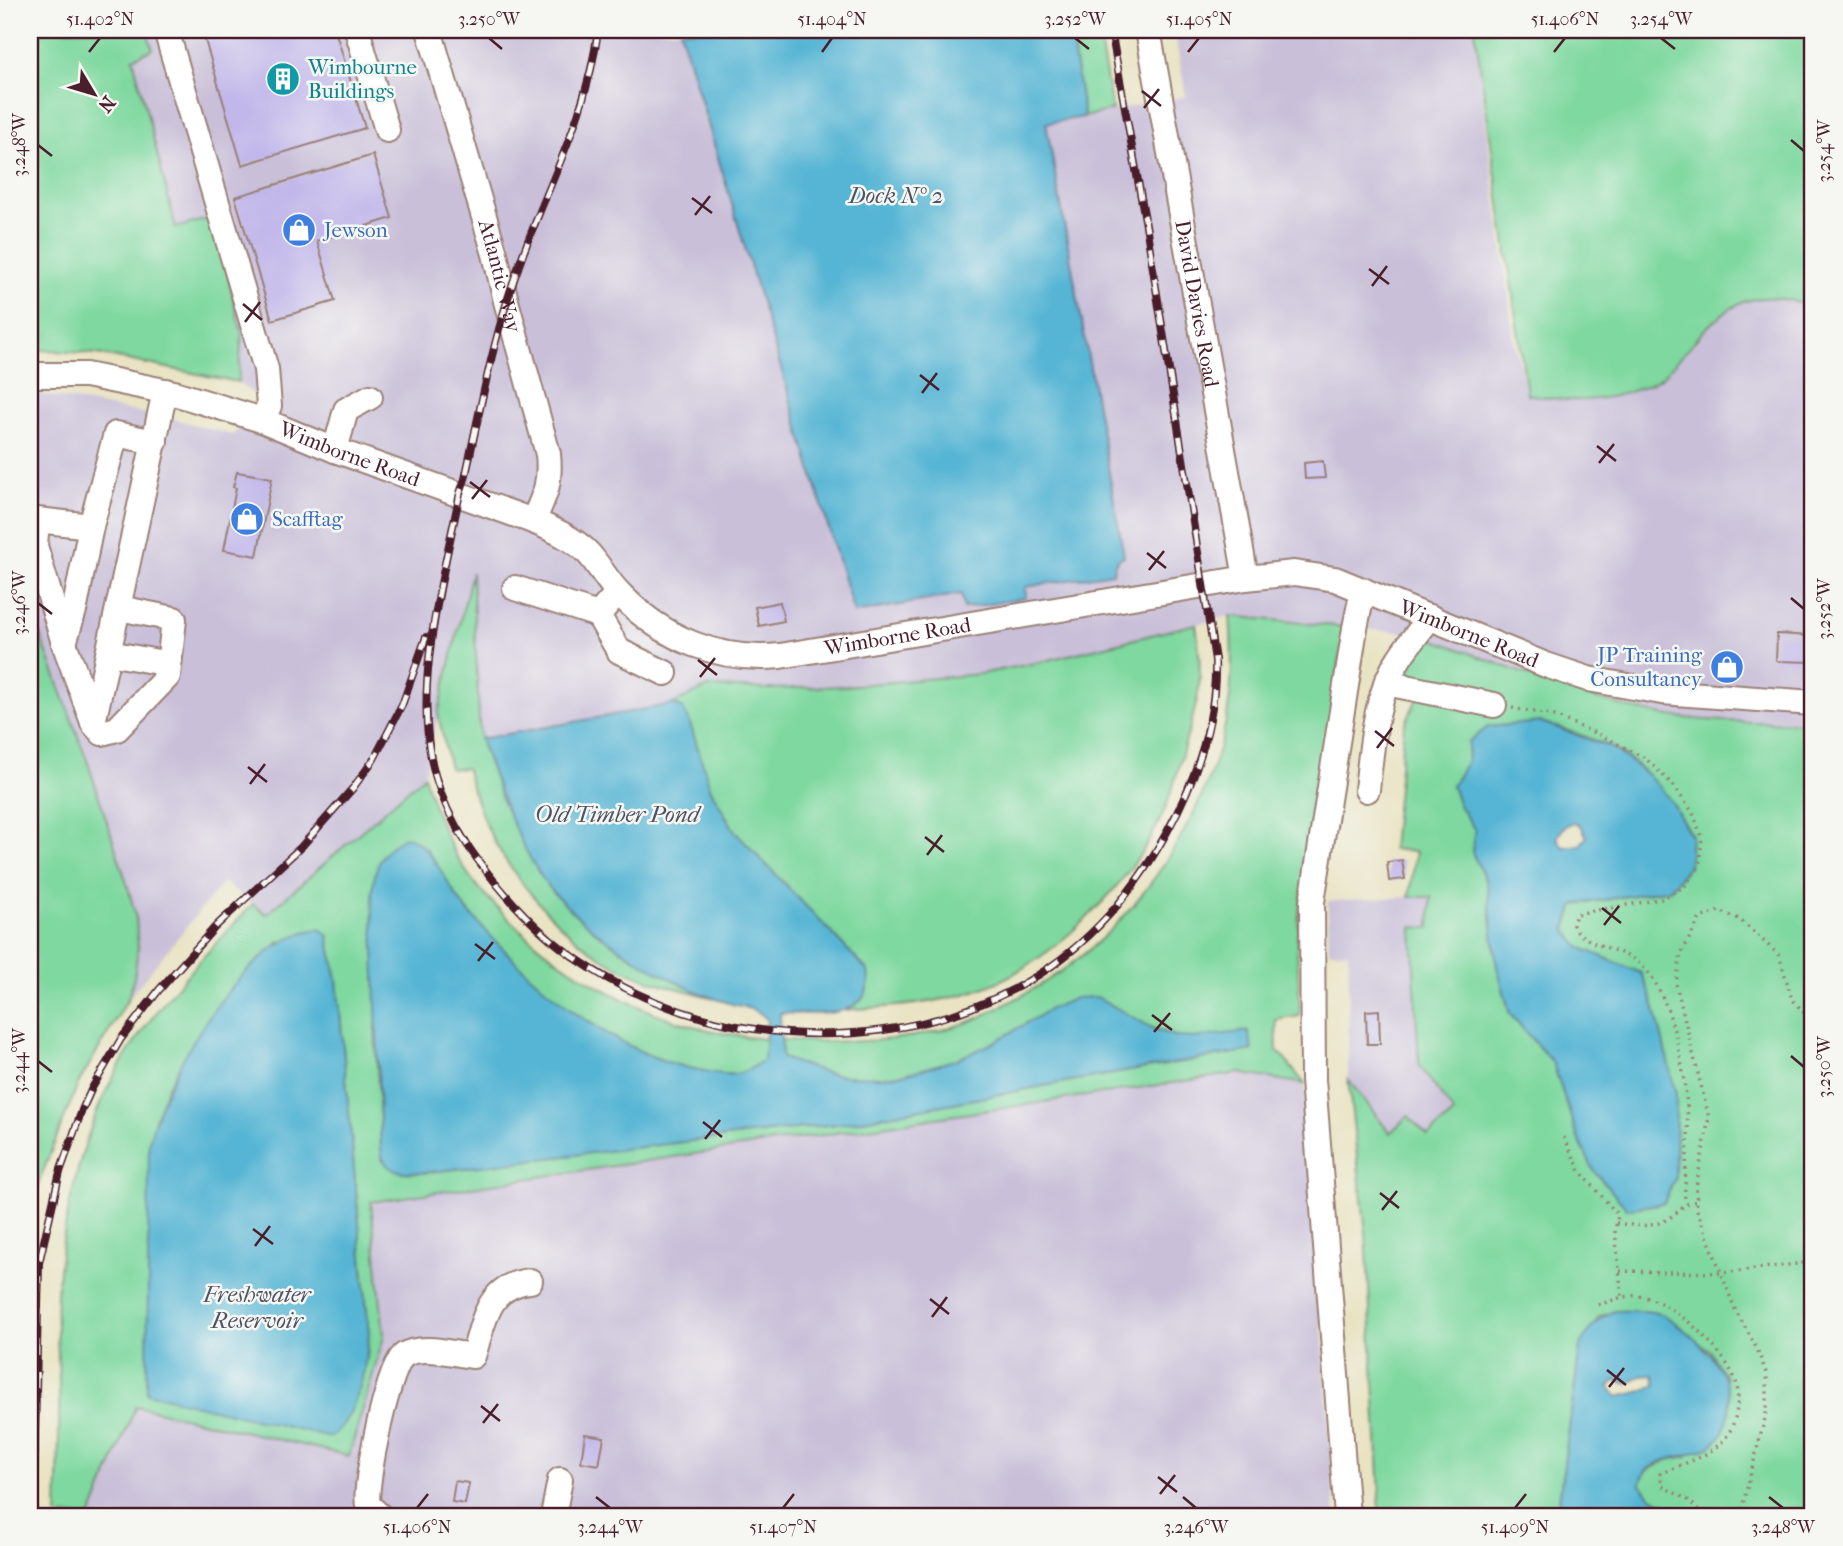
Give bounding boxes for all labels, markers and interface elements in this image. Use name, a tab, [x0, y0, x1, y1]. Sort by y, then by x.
text: 51.402°N	[66, 9, 134, 30]
text: 3.250°W	[458, 9, 521, 30]
text: 51.404°N	[797, 9, 867, 30]
text: 3.252°W	[1044, 9, 1107, 30]
text: 51.405°N	[1166, 9, 1233, 30]
text: 51.406°N	[1531, 9, 1600, 30]
text: 3.254°W	[1630, 9, 1694, 30]
place label: Wimbourne Buildings	[307, 55, 417, 103]
north arrow	[60, 60, 130, 130]
building icon: Wimbourne Buildings	[264, 60, 302, 98]
text: N	[93, 91, 120, 117]
text: 3.248°W	[9, 112, 30, 177]
text: 3.254°W	[1814, 118, 1835, 182]
water label: Dock Nº 2	[847, 182, 943, 209]
shop icon: Jewson	[280, 211, 318, 249]
street label: Atlantic Way	[473, 216, 526, 336]
place label: Jewson	[322, 218, 388, 242]
street label: David Davies Road	[1170, 218, 1224, 390]
street label: Wimborne Road	[275, 416, 424, 492]
shop icon: Scafftag	[228, 500, 266, 538]
place label: Scafftag	[272, 507, 343, 531]
text: 3.246°W	[9, 569, 30, 635]
text: 3.252°W	[1814, 577, 1835, 640]
street label: Wimborne Road	[1395, 594, 1543, 673]
street label: Wimborne Road	[821, 612, 973, 661]
place label: JP Training Consultancy	[1590, 643, 1703, 691]
shop icon: JP Training Consultancy	[1708, 648, 1746, 686]
water label: Old Timber Pond	[535, 801, 703, 828]
text: 3.244°W	[9, 1027, 30, 1094]
text: 3.250°W	[1814, 1035, 1835, 1098]
water label: Freshwater Reservoir	[202, 1281, 312, 1334]
text: 51.406°N	[383, 1517, 452, 1538]
text: 3.244°W	[577, 1517, 644, 1538]
text: 51.407°N	[749, 1517, 817, 1538]
text: 3.246°W	[1164, 1517, 1230, 1538]
text: 51.409°N	[1481, 1517, 1550, 1538]
text: 3.248°W	[1751, 1517, 1816, 1538]

